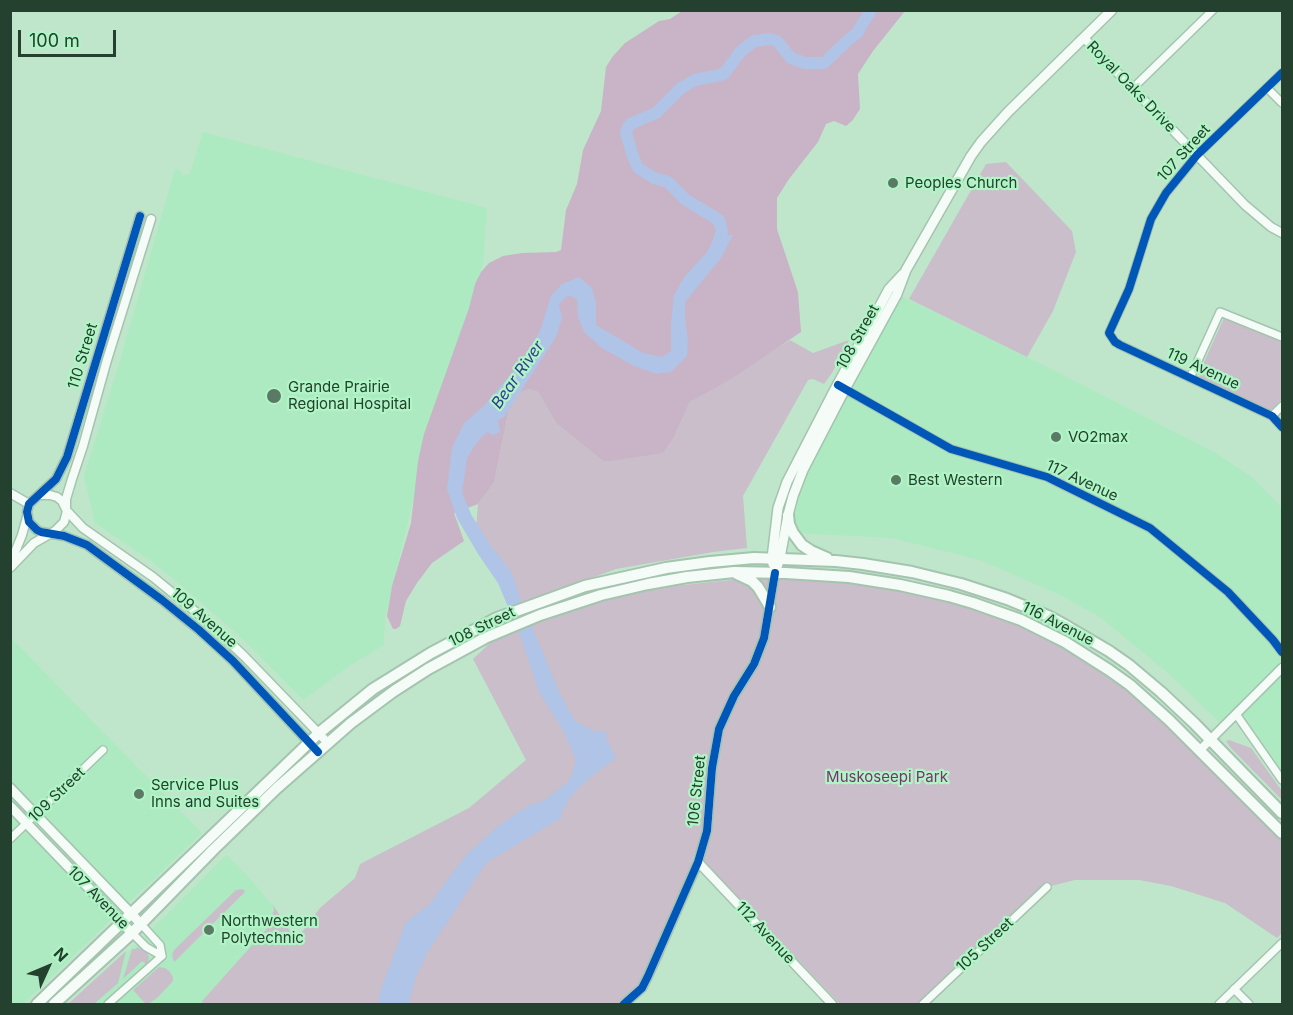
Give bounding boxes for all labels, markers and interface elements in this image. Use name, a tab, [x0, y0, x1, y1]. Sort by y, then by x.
scale bar	[21, 18, 118, 56]
text: 100 m	[29, 30, 80, 51]
street label: Royal Oaks Drive	[1083, 37, 1179, 137]
street label: 107 Street	[1154, 121, 1214, 185]
place label: Peoples Church	[905, 174, 1017, 192]
marker: Peoples Church	[886, 176, 900, 190]
street label: 108 Street	[833, 301, 883, 373]
street label: 110 Street	[64, 321, 102, 391]
water label: Bear River	[488, 337, 548, 413]
street label: 119 Avenue	[1164, 344, 1242, 394]
place label: Grande Prairie Regional Hospital	[288, 378, 411, 413]
marker: Grande Prairie Regional Hospital	[265, 387, 283, 405]
place label: VO2max	[1068, 428, 1128, 446]
marker: VO2max	[1049, 430, 1063, 444]
street label: 117 Avenue	[1043, 456, 1121, 506]
place label: Best Western	[908, 471, 1003, 489]
marker: Best Western	[889, 473, 903, 487]
street label: 109 Avenue	[167, 584, 241, 652]
street label: 116 Avenue	[1019, 598, 1097, 650]
street label: 108 Street	[446, 603, 518, 651]
street label: 106 Street	[684, 755, 710, 827]
street label: 109 Street	[25, 764, 89, 826]
park label: Muskoseepi Park	[826, 768, 948, 786]
place label: Service Plus Inns and Suites	[151, 776, 259, 811]
marker: Service Plus Inns and Suites	[132, 787, 146, 801]
street label: 107 Avenue	[64, 863, 132, 933]
street label: 112 Avenue	[732, 898, 798, 968]
place label: Northwestern Polytechnic	[221, 912, 318, 947]
street label: 105 Street	[953, 914, 1017, 976]
marker: Northwestern Polytechnic	[202, 923, 216, 937]
north arrow	[18, 937, 78, 997]
text: N	[50, 943, 72, 966]

